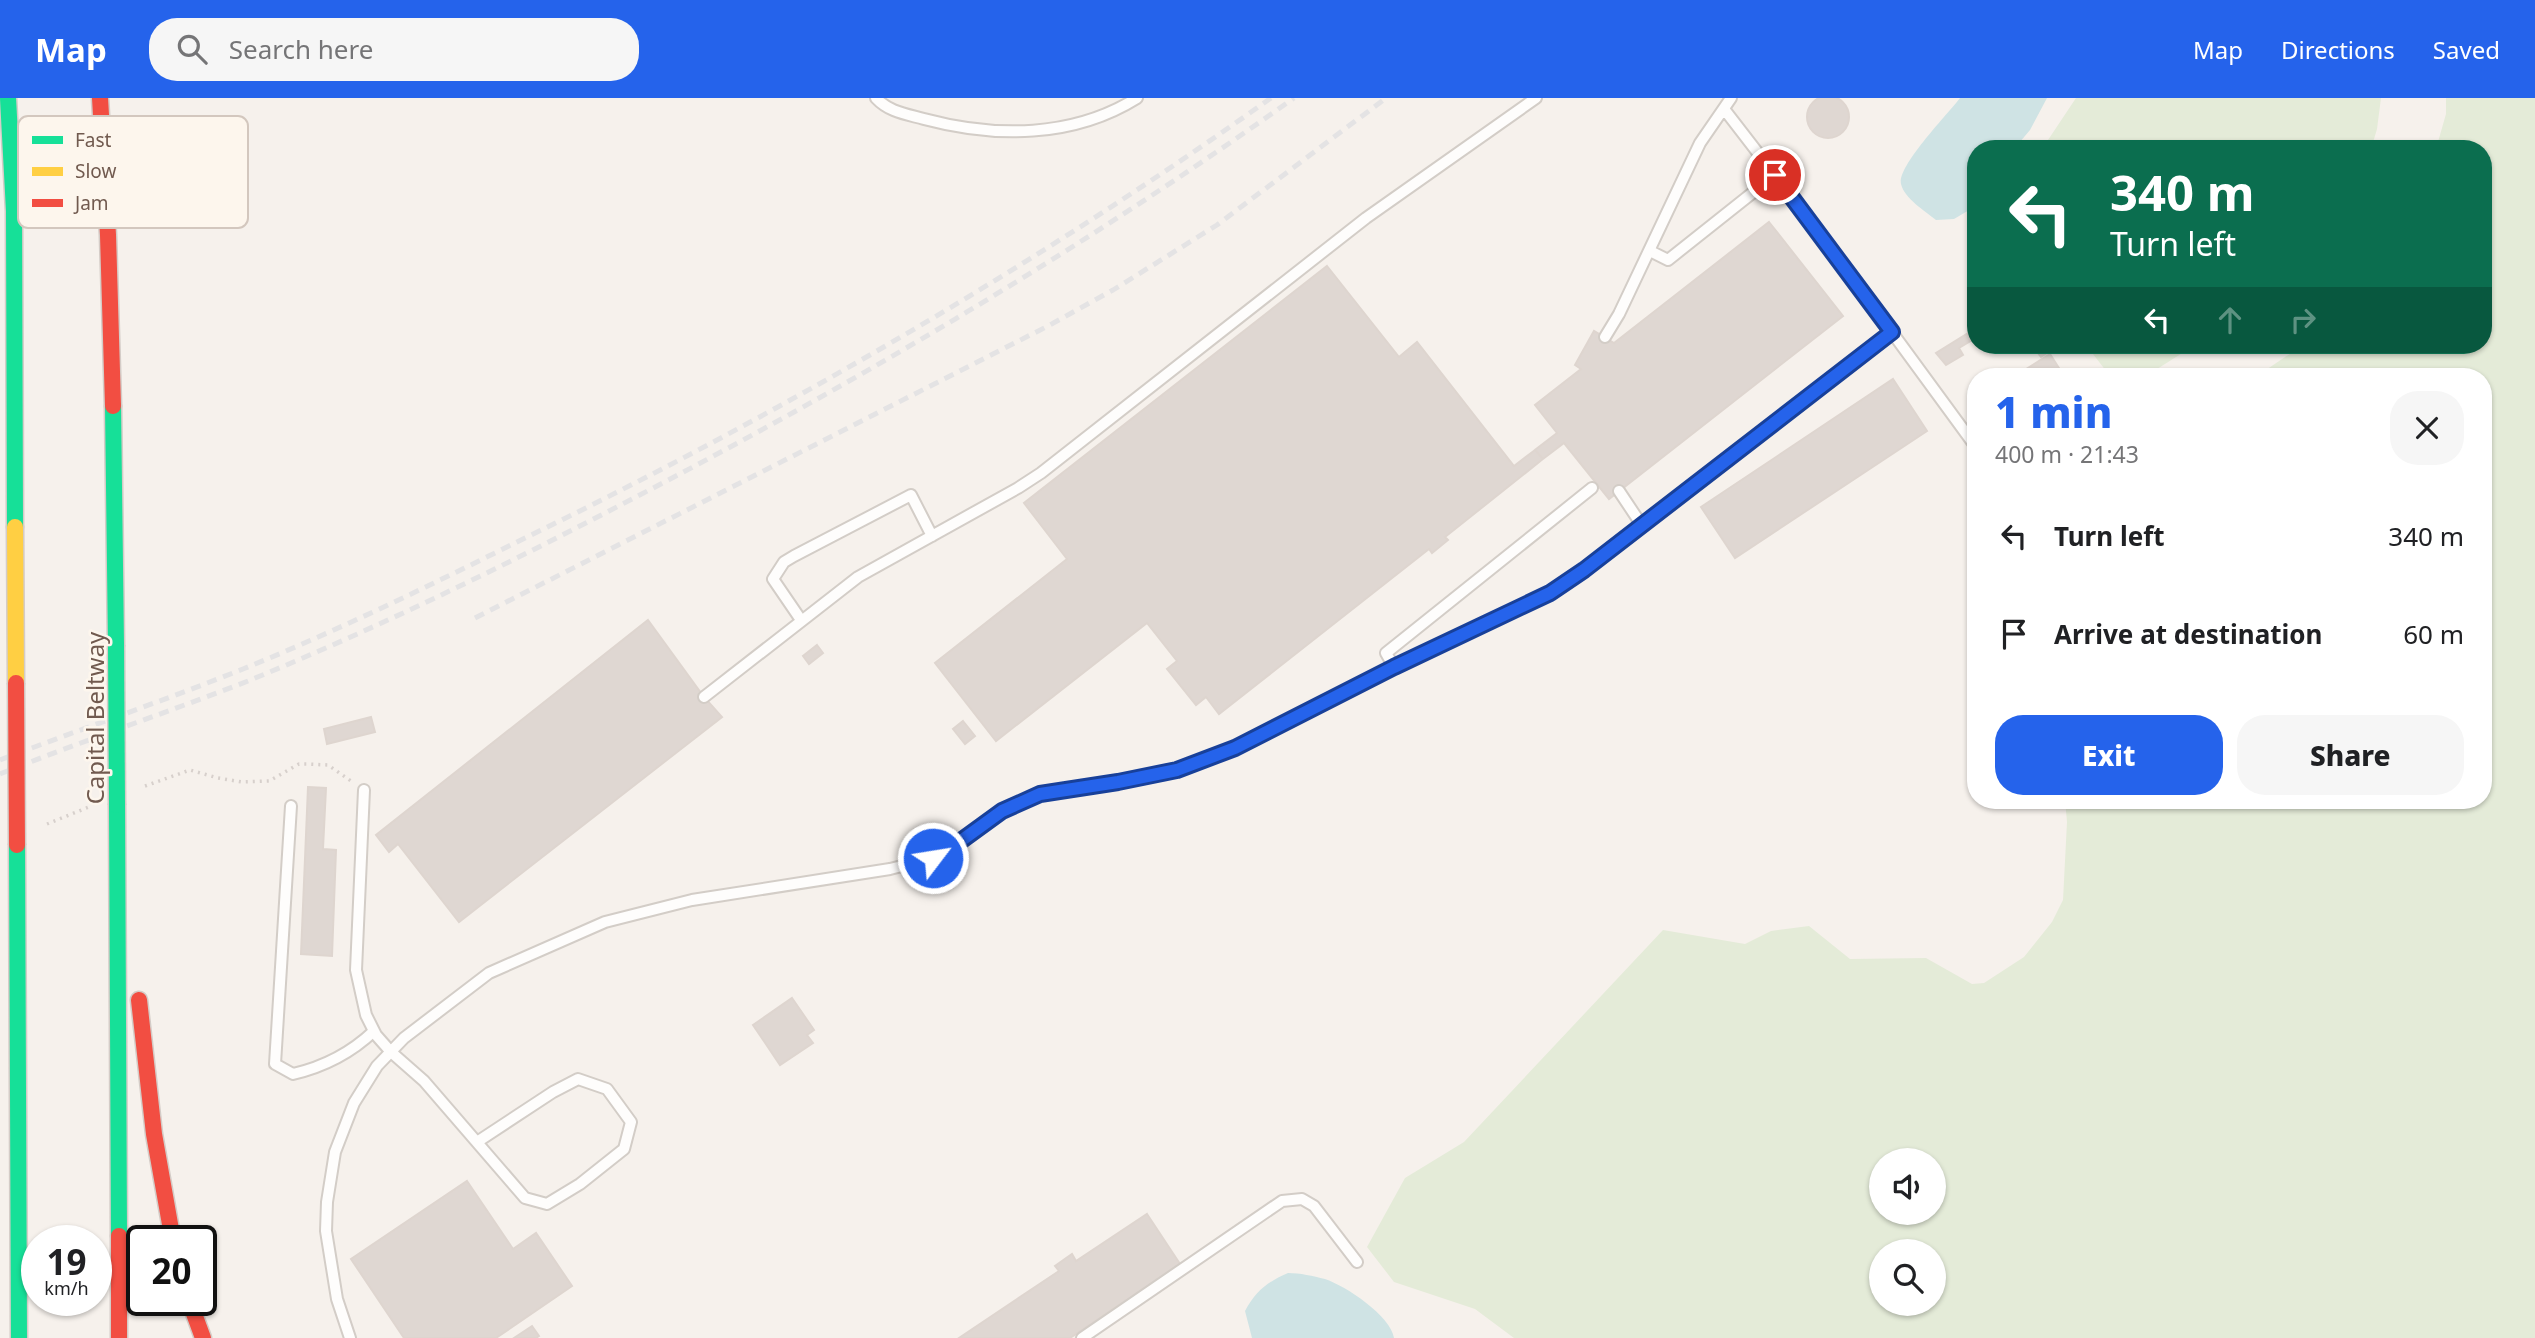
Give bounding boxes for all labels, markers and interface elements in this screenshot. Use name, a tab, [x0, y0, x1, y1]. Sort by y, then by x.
search box	[149, 18, 639, 81]
text: Map	[35, 27, 107, 72]
icon: search	[173, 30, 211, 68]
text: Search here	[229, 31, 373, 67]
text: Map	[2193, 33, 2243, 66]
text: Directions	[2281, 33, 2395, 66]
text: Saved	[2433, 33, 2500, 66]
legend	[18, 116, 248, 228]
text: Fast	[75, 127, 112, 153]
pin	[1745, 145, 1805, 205]
icon: arrive	[1756, 156, 1794, 194]
text: Slow	[75, 158, 116, 184]
text: 340 m	[2110, 159, 2255, 225]
icon: left	[1995, 168, 2086, 259]
text: Jam	[73, 190, 109, 216]
text: Turn left	[2110, 222, 2236, 265]
icon: left	[2138, 301, 2176, 339]
icon: ahead	[2211, 301, 2249, 339]
icon: right	[2284, 301, 2322, 339]
text: 1 min	[1995, 383, 2112, 440]
button: close	[2390, 391, 2464, 465]
text: 400 m · 21:43	[1995, 438, 2139, 470]
icon: left	[1995, 517, 2033, 555]
text: Turn left	[2054, 518, 2165, 554]
text: 340 m	[2388, 518, 2464, 554]
icon: arrive	[1995, 615, 2033, 653]
text: Arrive at destination	[2054, 616, 2323, 652]
text: 60 m	[2403, 616, 2464, 652]
street label: Capital Beltway	[78, 631, 111, 804]
button: Exit	[1995, 715, 2223, 795]
button: Share	[2237, 715, 2464, 795]
position arrow	[896, 821, 970, 895]
map controls	[1869, 1148, 1946, 1316]
button: sound	[1869, 1148, 1946, 1225]
speed limit sign: 20	[126, 1225, 217, 1316]
text: 19	[46, 1238, 87, 1285]
button: search	[1869, 1239, 1946, 1316]
text: km/h	[44, 1276, 89, 1300]

